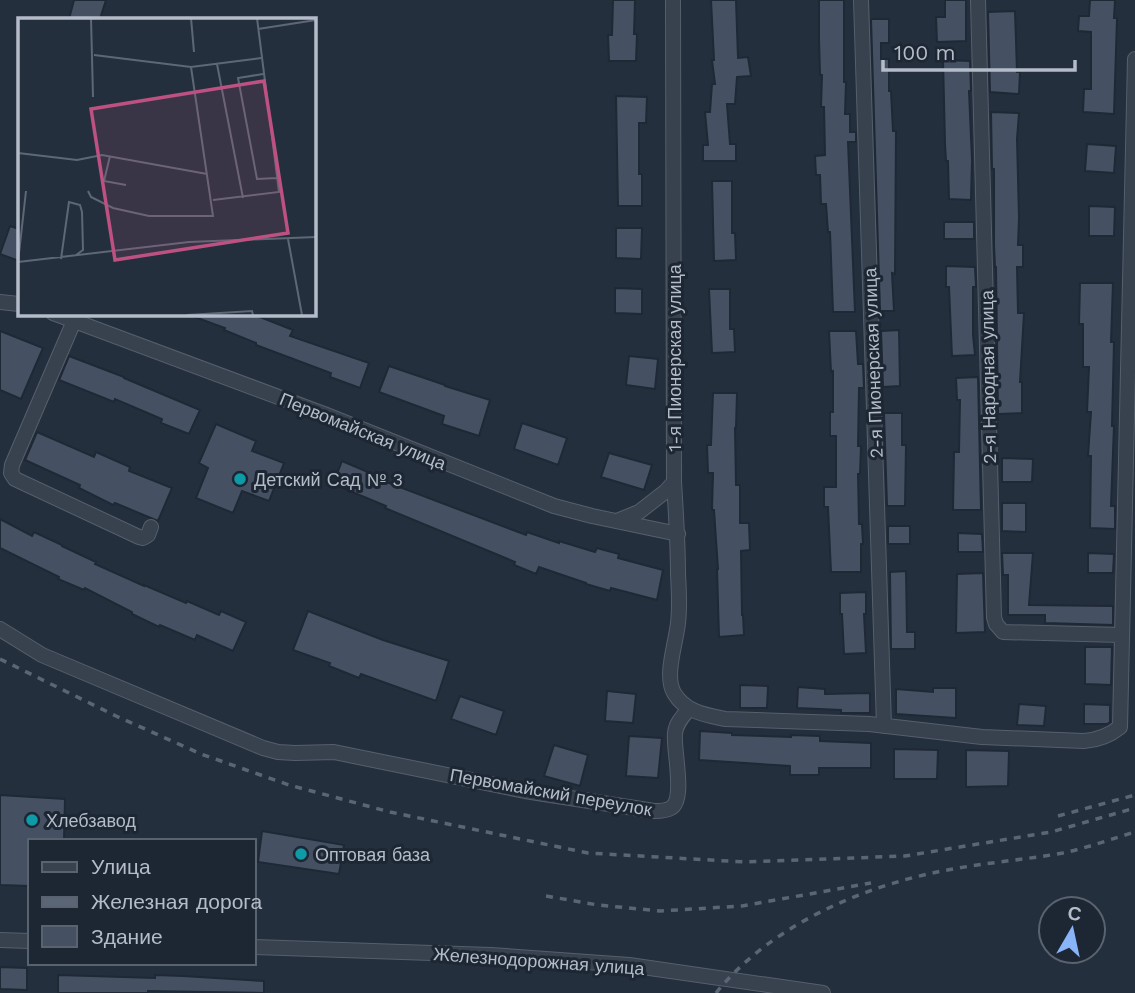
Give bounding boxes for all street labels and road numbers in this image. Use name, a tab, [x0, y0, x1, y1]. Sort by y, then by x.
street label: 1-я Пионерская улица	[664, 263, 685, 452]
street label: 2-я Пионерская улица	[859, 266, 887, 459]
street label: 2-я Народная улица	[976, 289, 1000, 464]
street label: Первомайская улица	[277, 388, 450, 474]
street label: Первомайский переулок	[448, 764, 654, 820]
street label: Железнодорожная улица	[433, 943, 646, 979]

